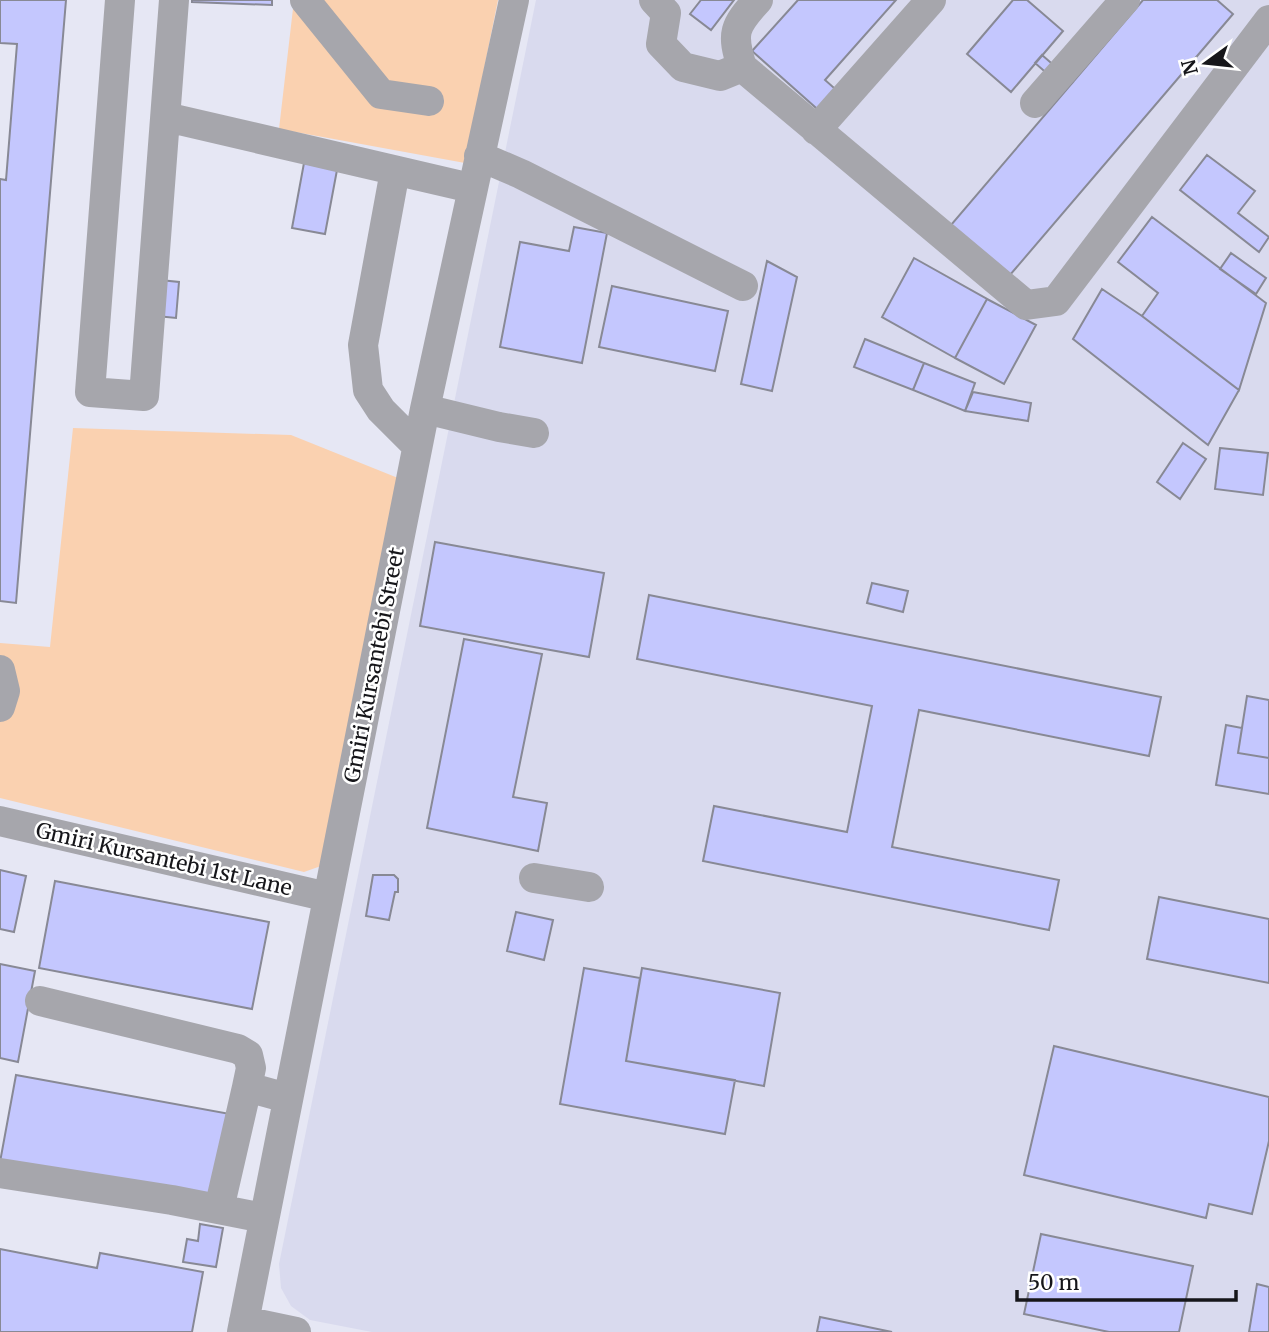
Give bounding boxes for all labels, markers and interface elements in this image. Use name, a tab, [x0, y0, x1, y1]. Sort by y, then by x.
north arrow	[1171, 28, 1241, 98]
text: N	[1176, 57, 1203, 78]
street label: Gmiri Kursantebi Street	[338, 545, 410, 785]
street label: Gmiri Kursantebi 1st Lane	[33, 816, 295, 902]
scale bar	[1017, 1258, 1236, 1302]
text: 50 m	[1028, 1269, 1079, 1296]

